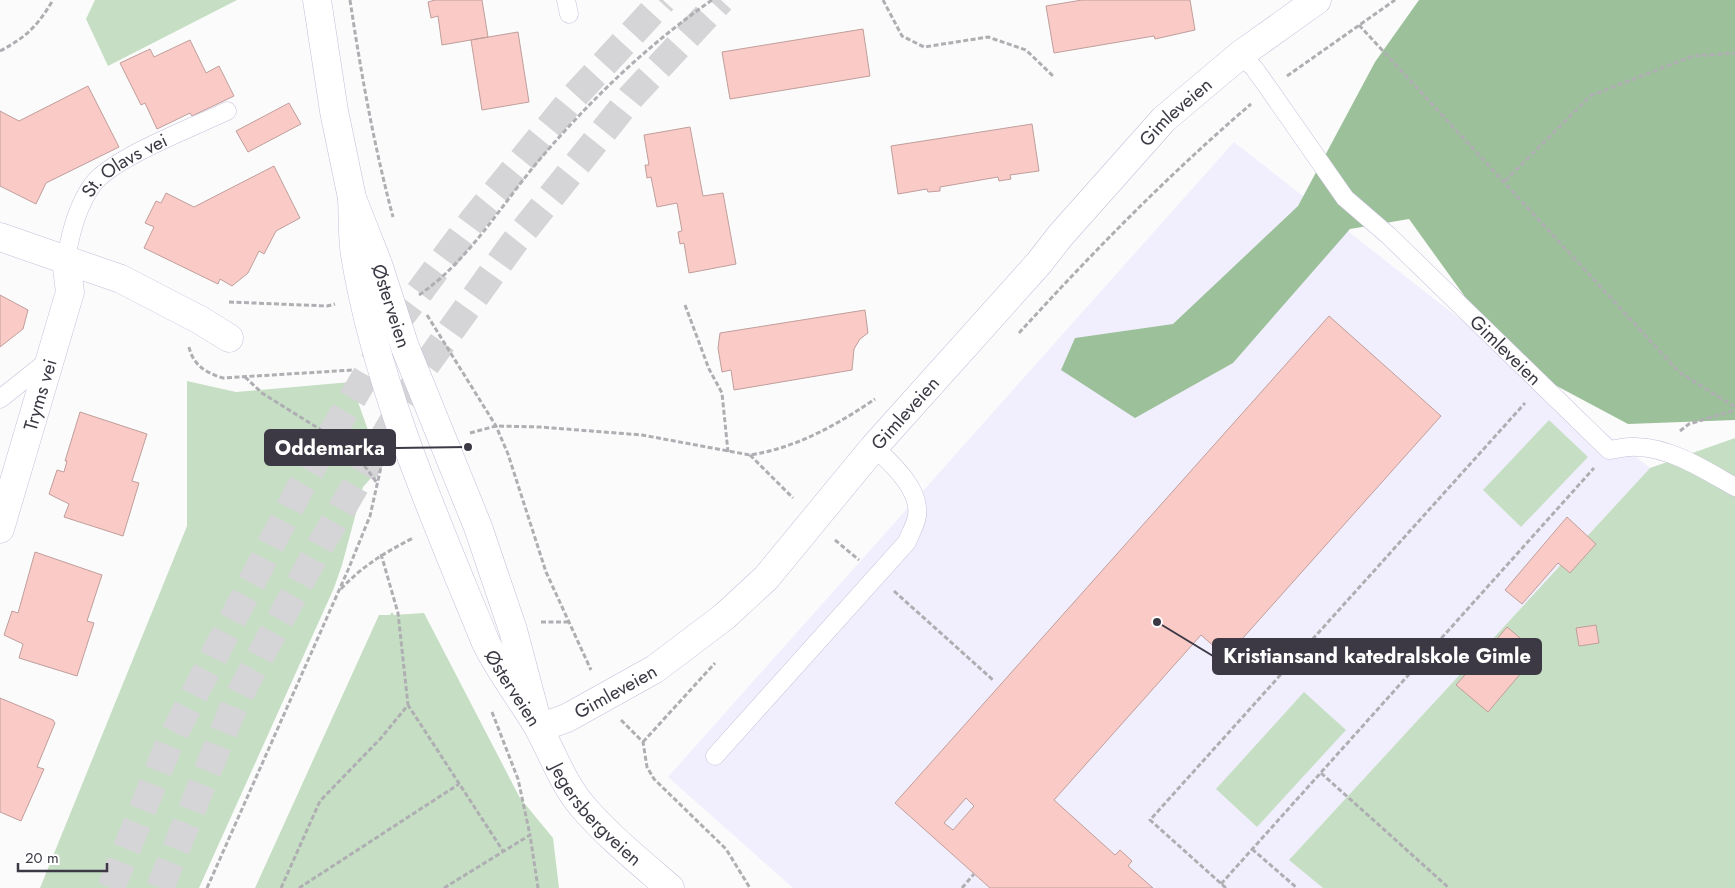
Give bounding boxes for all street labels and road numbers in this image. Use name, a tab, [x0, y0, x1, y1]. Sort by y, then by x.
street label: Gimleveien	[1132, 71, 1218, 152]
street label: St. Olavs vei	[74, 126, 171, 202]
street label: Østerveien	[365, 260, 418, 351]
street label: Gimleveien	[1464, 308, 1548, 391]
street label: Tryms vei	[16, 356, 63, 434]
street label: Gimleveien	[864, 370, 945, 456]
street label: Østerveien	[478, 644, 548, 731]
street label: Gimleveien	[569, 657, 662, 725]
street label: Jegersbergveien	[543, 755, 648, 872]

